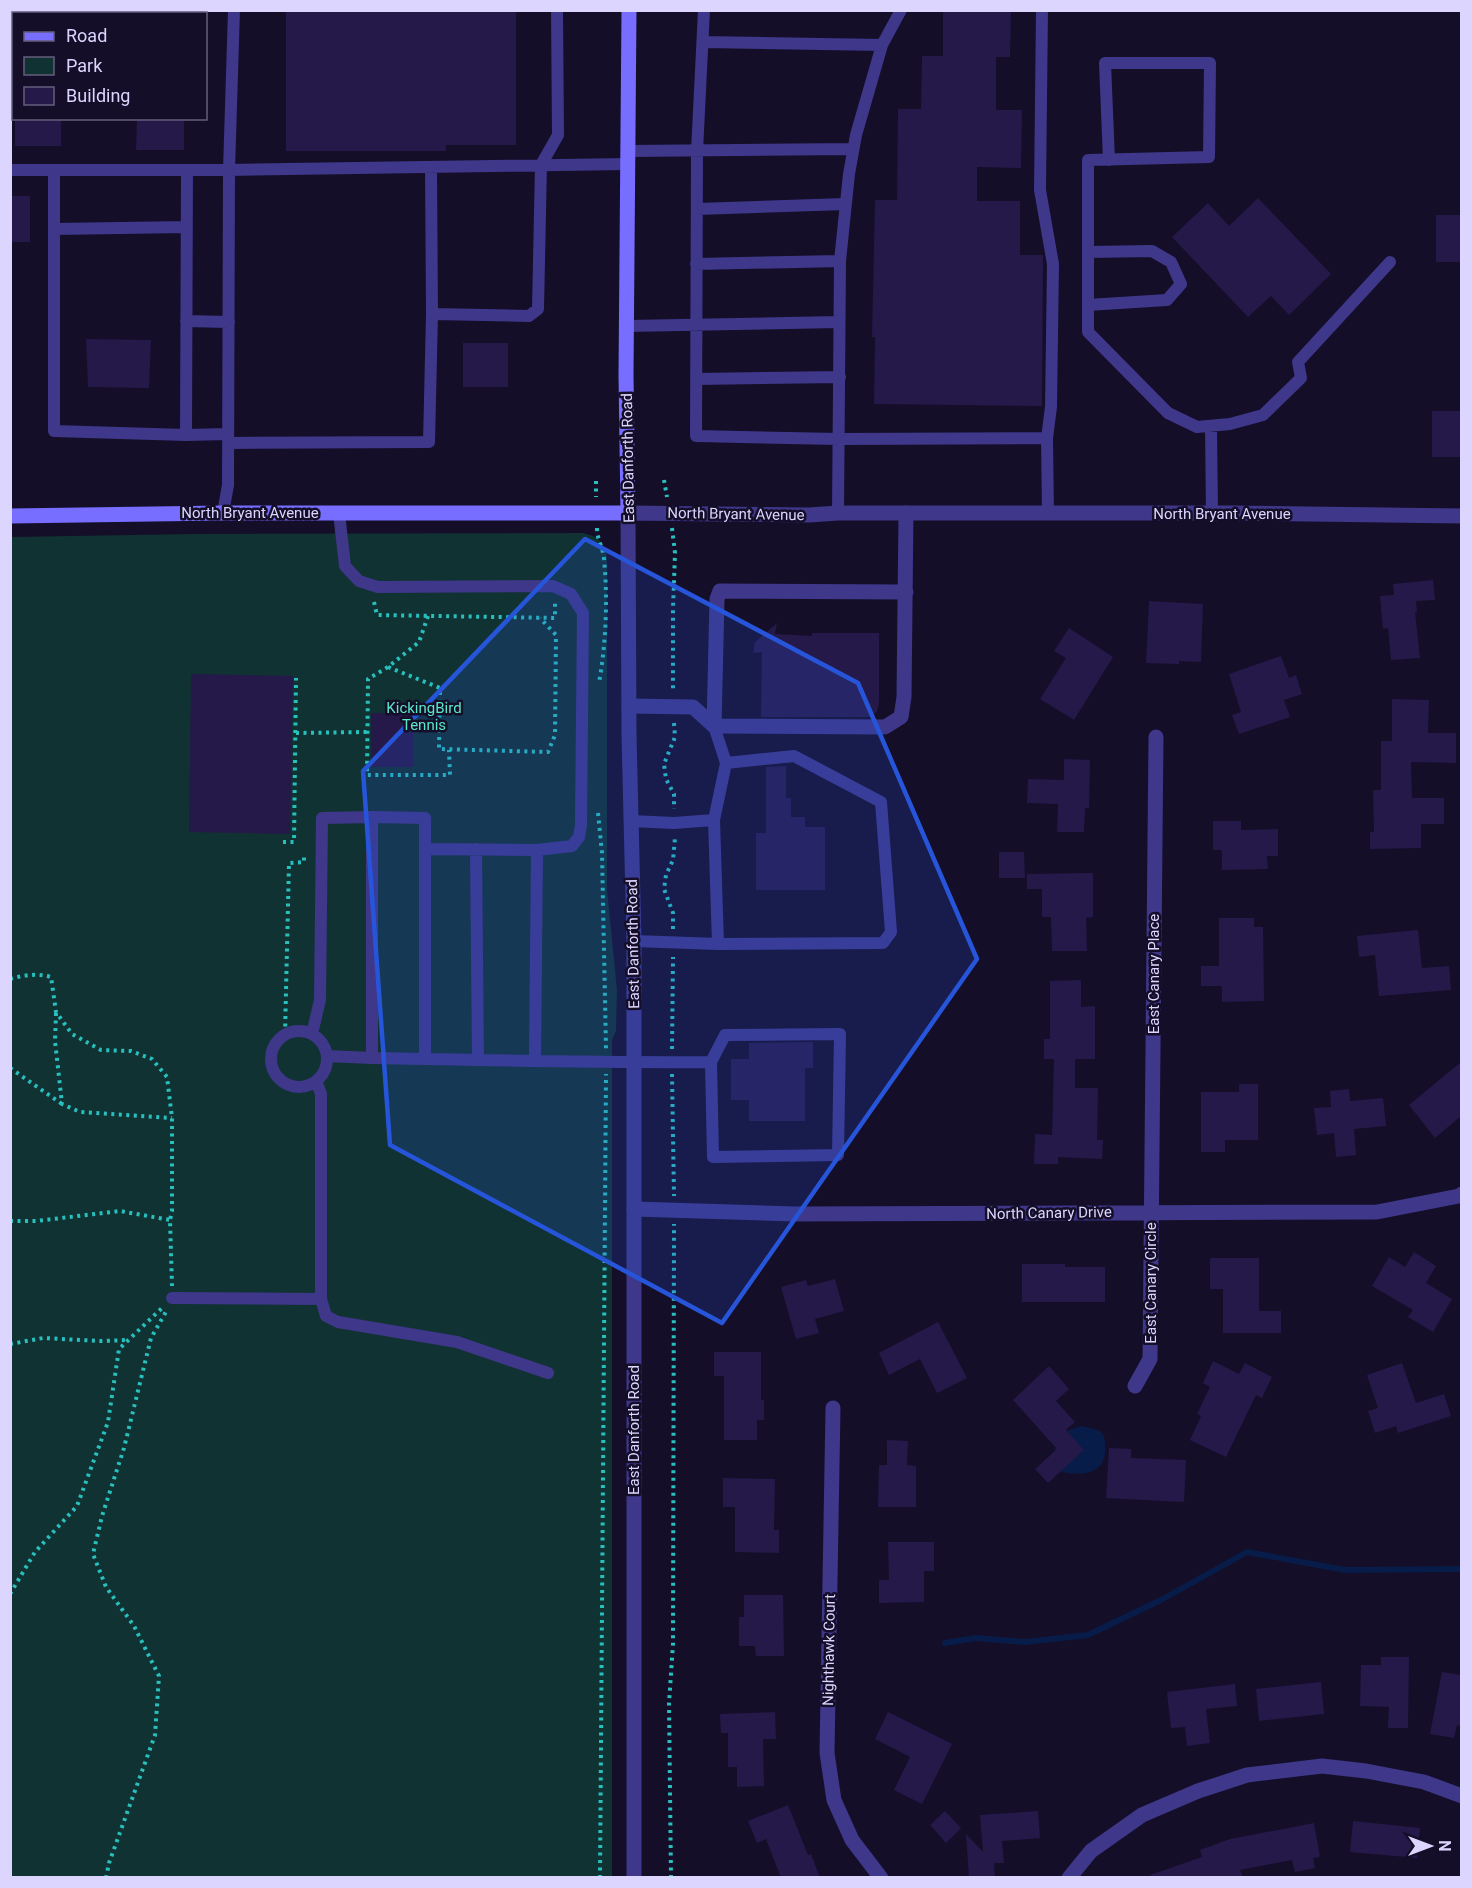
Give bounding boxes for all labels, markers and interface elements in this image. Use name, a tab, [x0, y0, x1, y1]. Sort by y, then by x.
legend	[12, 12, 207, 120]
text: Road	[66, 25, 107, 46]
text: Park	[66, 55, 103, 76]
text: Building	[66, 85, 130, 106]
street label: East Danforth Road	[618, 393, 638, 523]
street label: North Bryant Avenue	[181, 504, 319, 522]
street label: North Bryant Avenue	[667, 504, 805, 524]
street label: North Bryant Avenue	[1153, 505, 1291, 523]
park label: KickingBird Tennis	[386, 699, 462, 734]
street label: East Danforth Road	[623, 879, 643, 1009]
street label: East Canary Place	[1145, 914, 1163, 1034]
street label: North Canary Drive	[986, 1203, 1112, 1223]
street label: East Canary Circle	[1142, 1222, 1160, 1344]
street label: East Danforth Road	[625, 1365, 643, 1495]
street label: Nighthawk Court	[819, 1594, 839, 1706]
north arrow	[1400, 1816, 1460, 1876]
text: N	[1435, 1840, 1454, 1852]

